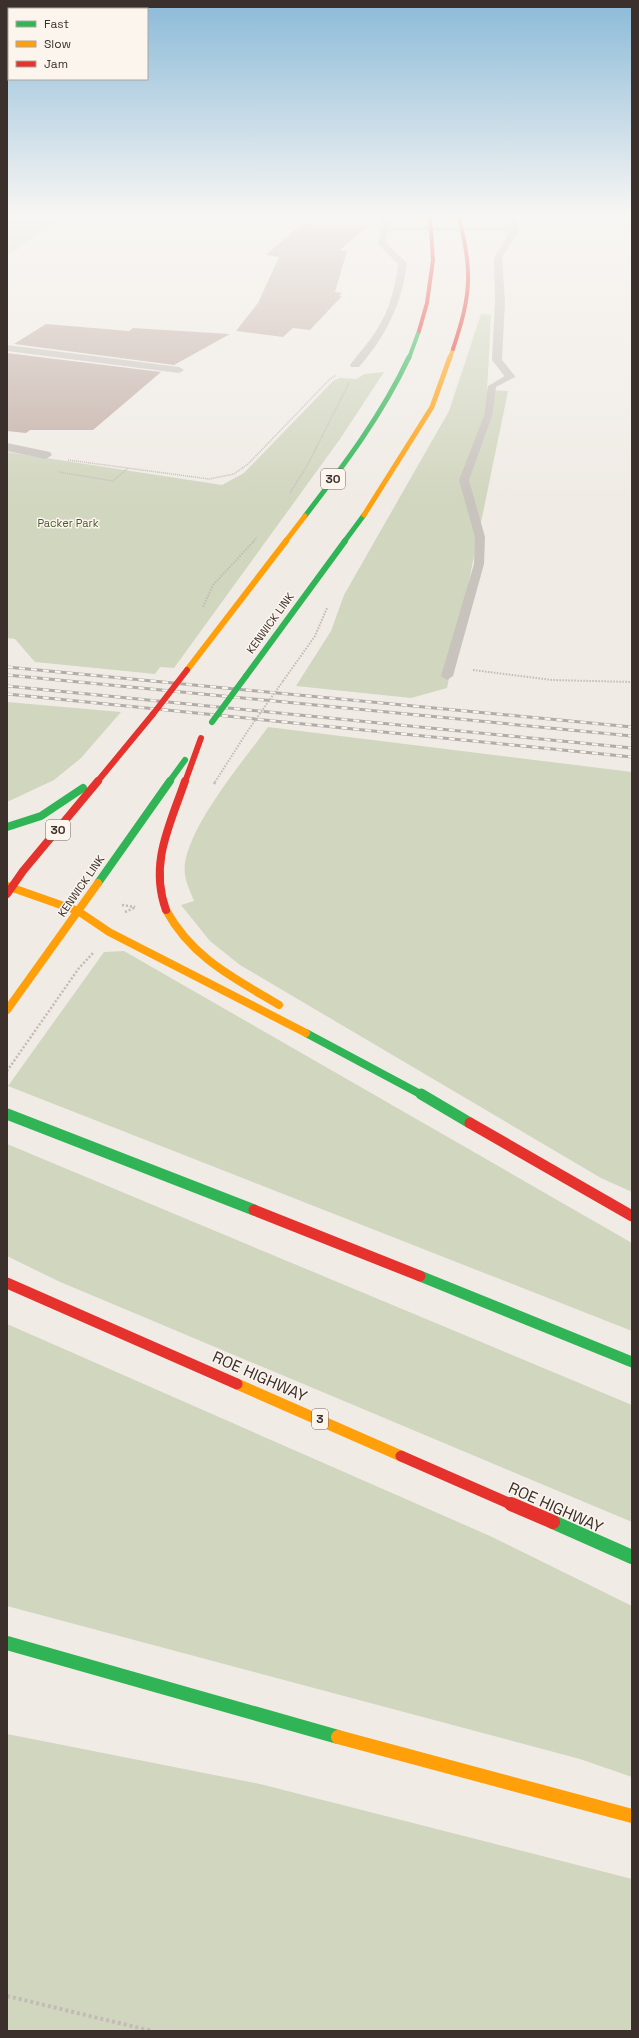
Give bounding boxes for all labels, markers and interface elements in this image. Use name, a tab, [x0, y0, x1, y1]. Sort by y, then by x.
legend	[8, 8, 148, 80]
text: Fast	[44, 16, 69, 32]
text: Slow	[44, 36, 71, 52]
text: Jam	[44, 56, 68, 72]
road number: 30	[321, 469, 345, 489]
park label: Packer Park	[37, 516, 99, 530]
street label: KENWICK LINK	[243, 590, 297, 656]
road number: 30	[46, 820, 70, 840]
street label: KENWICK LINK	[55, 852, 107, 919]
street label: ROE HIGHWAY	[209, 1346, 311, 1407]
road number: 3	[312, 1409, 328, 1429]
street label: ROE HIGHWAY	[505, 1477, 607, 1538]

